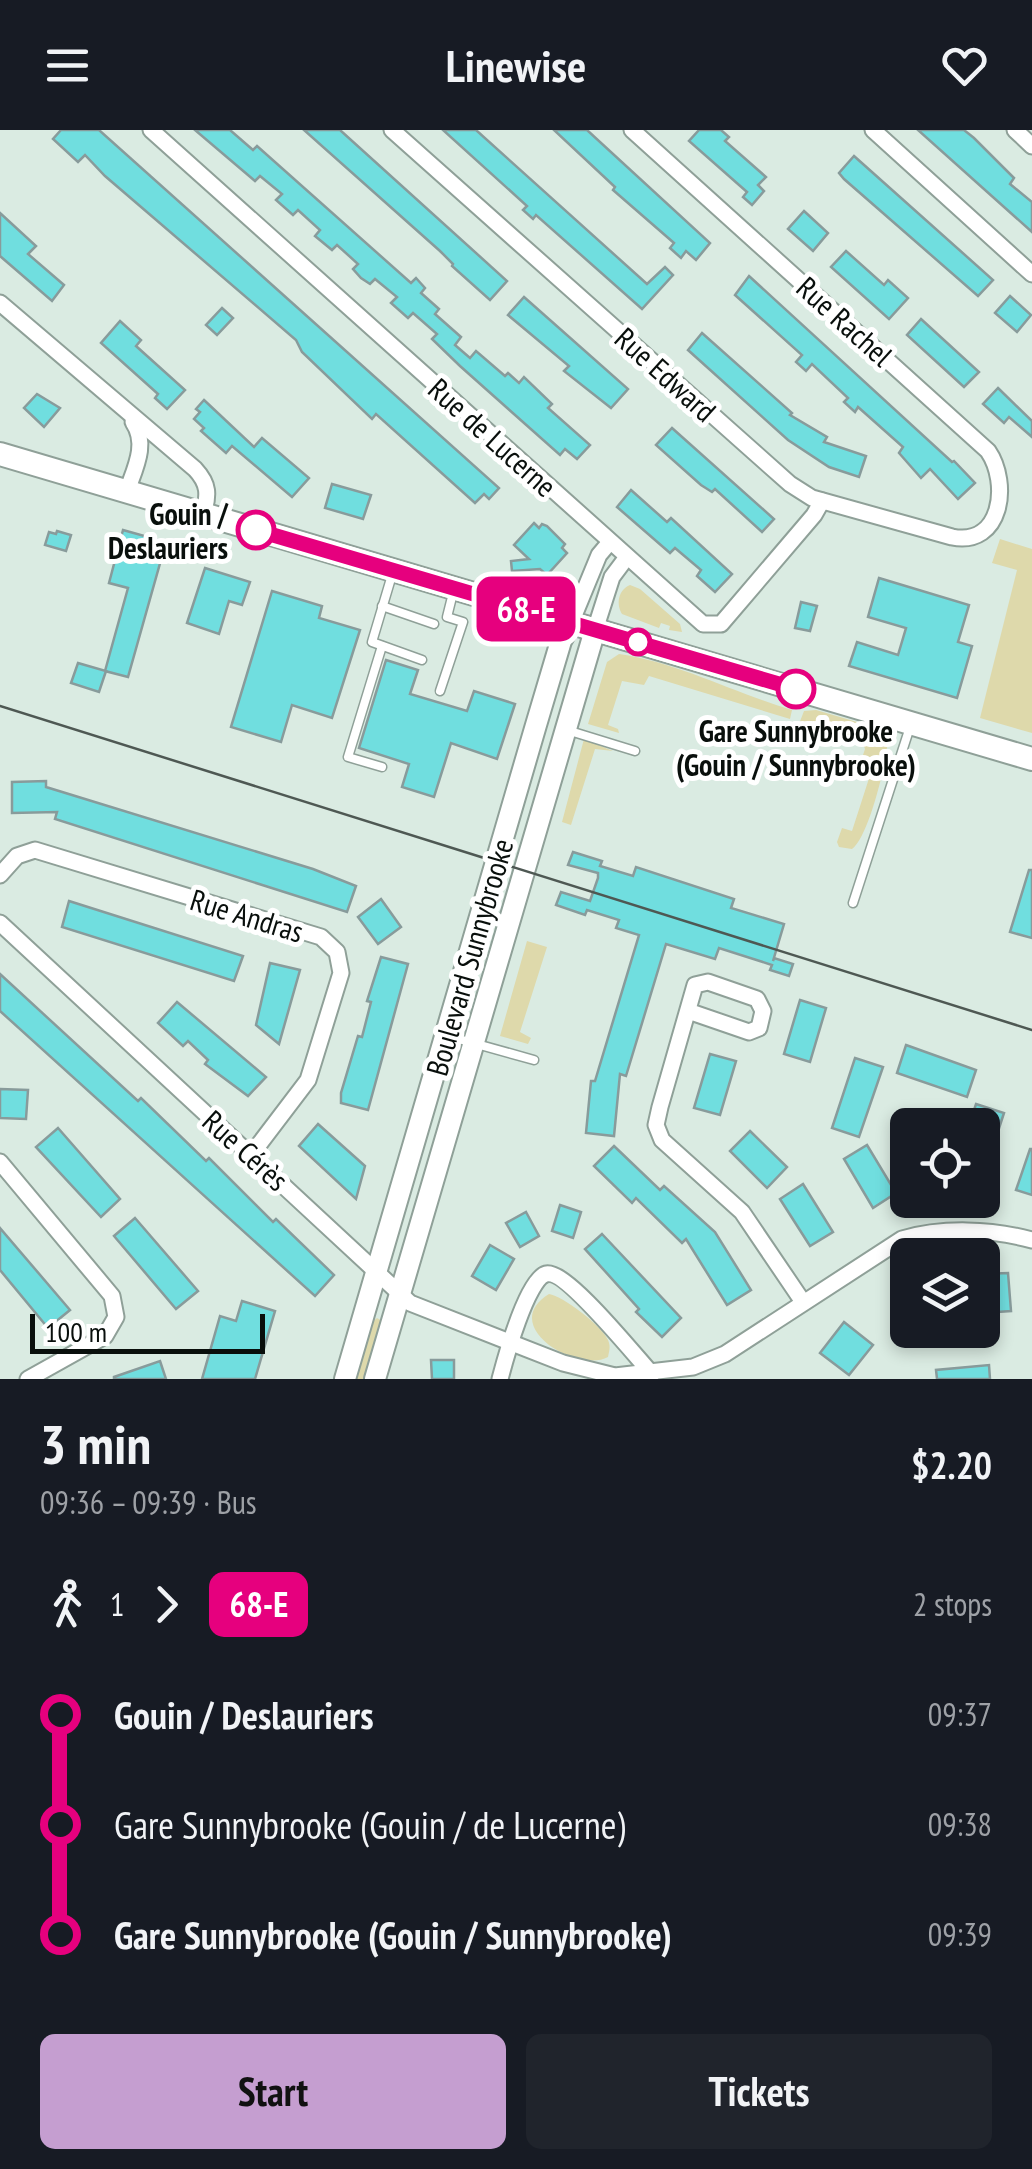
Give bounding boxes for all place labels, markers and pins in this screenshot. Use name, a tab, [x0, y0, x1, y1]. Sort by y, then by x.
place label: Gouin / Deslauriers	[108, 494, 230, 567]
marker: Gouin / Deslauriers	[237, 511, 275, 549]
unlabelled marker	[625, 629, 651, 655]
marker: Gare Sunnybrooke (Gouin / Sunnybrooke)	[777, 670, 815, 708]
place label: Gare Sunnybrooke (Gouin / Sunnybrooke)	[676, 711, 916, 784]

